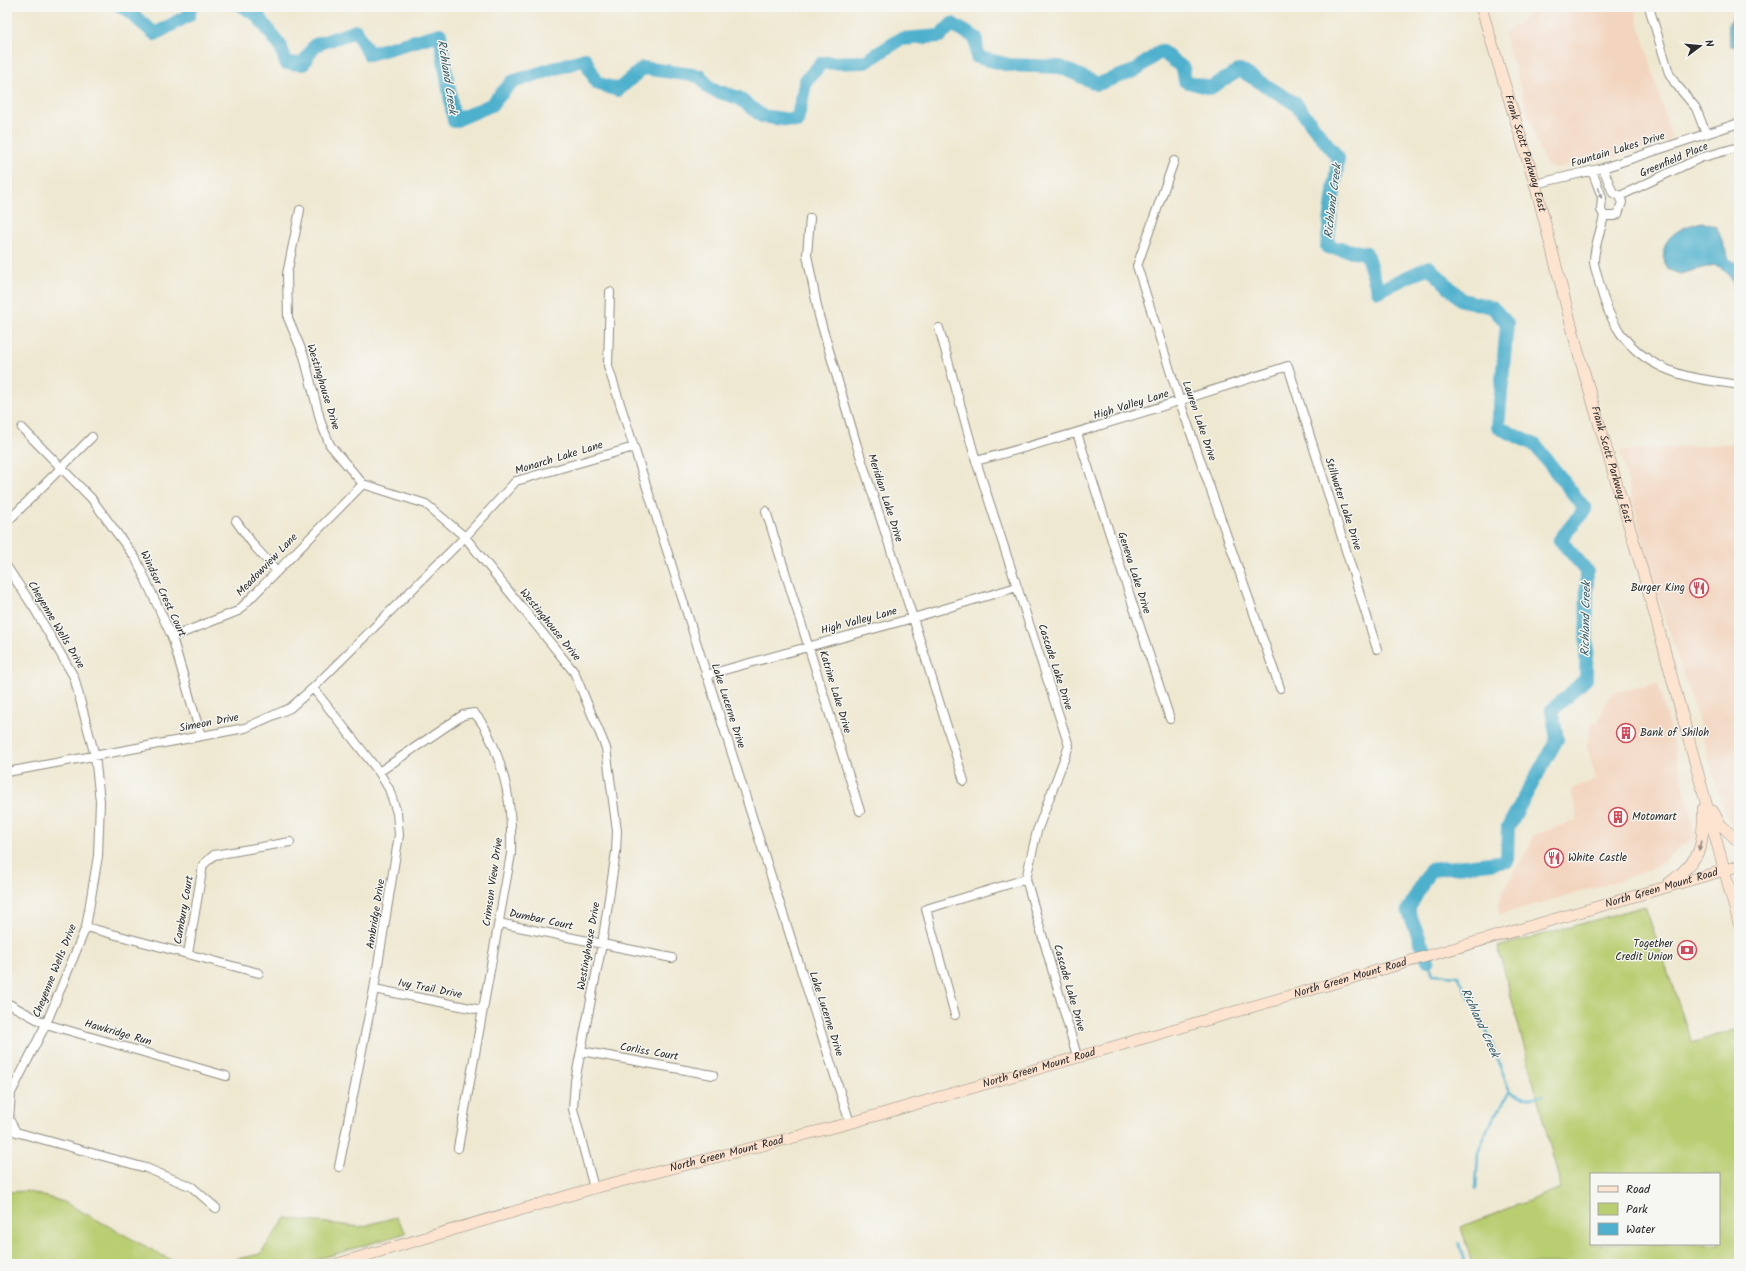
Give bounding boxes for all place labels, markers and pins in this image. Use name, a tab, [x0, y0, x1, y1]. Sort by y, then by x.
restaurant icon: Burger King	[1688, 577, 1710, 599]
place label: Burger King	[1631, 579, 1685, 597]
building icon: Bank of Shiloh	[1615, 722, 1637, 744]
place label: Bank of Shiloh	[1640, 724, 1709, 742]
building icon: Motomart	[1607, 806, 1629, 828]
place label: Motomart	[1632, 808, 1677, 826]
restaurant icon: White Castle	[1543, 847, 1565, 869]
place label: White Castle	[1568, 849, 1627, 867]
place label: Together Credit Union	[1615, 935, 1674, 966]
bank icon: Together Credit Union	[1676, 939, 1698, 961]

